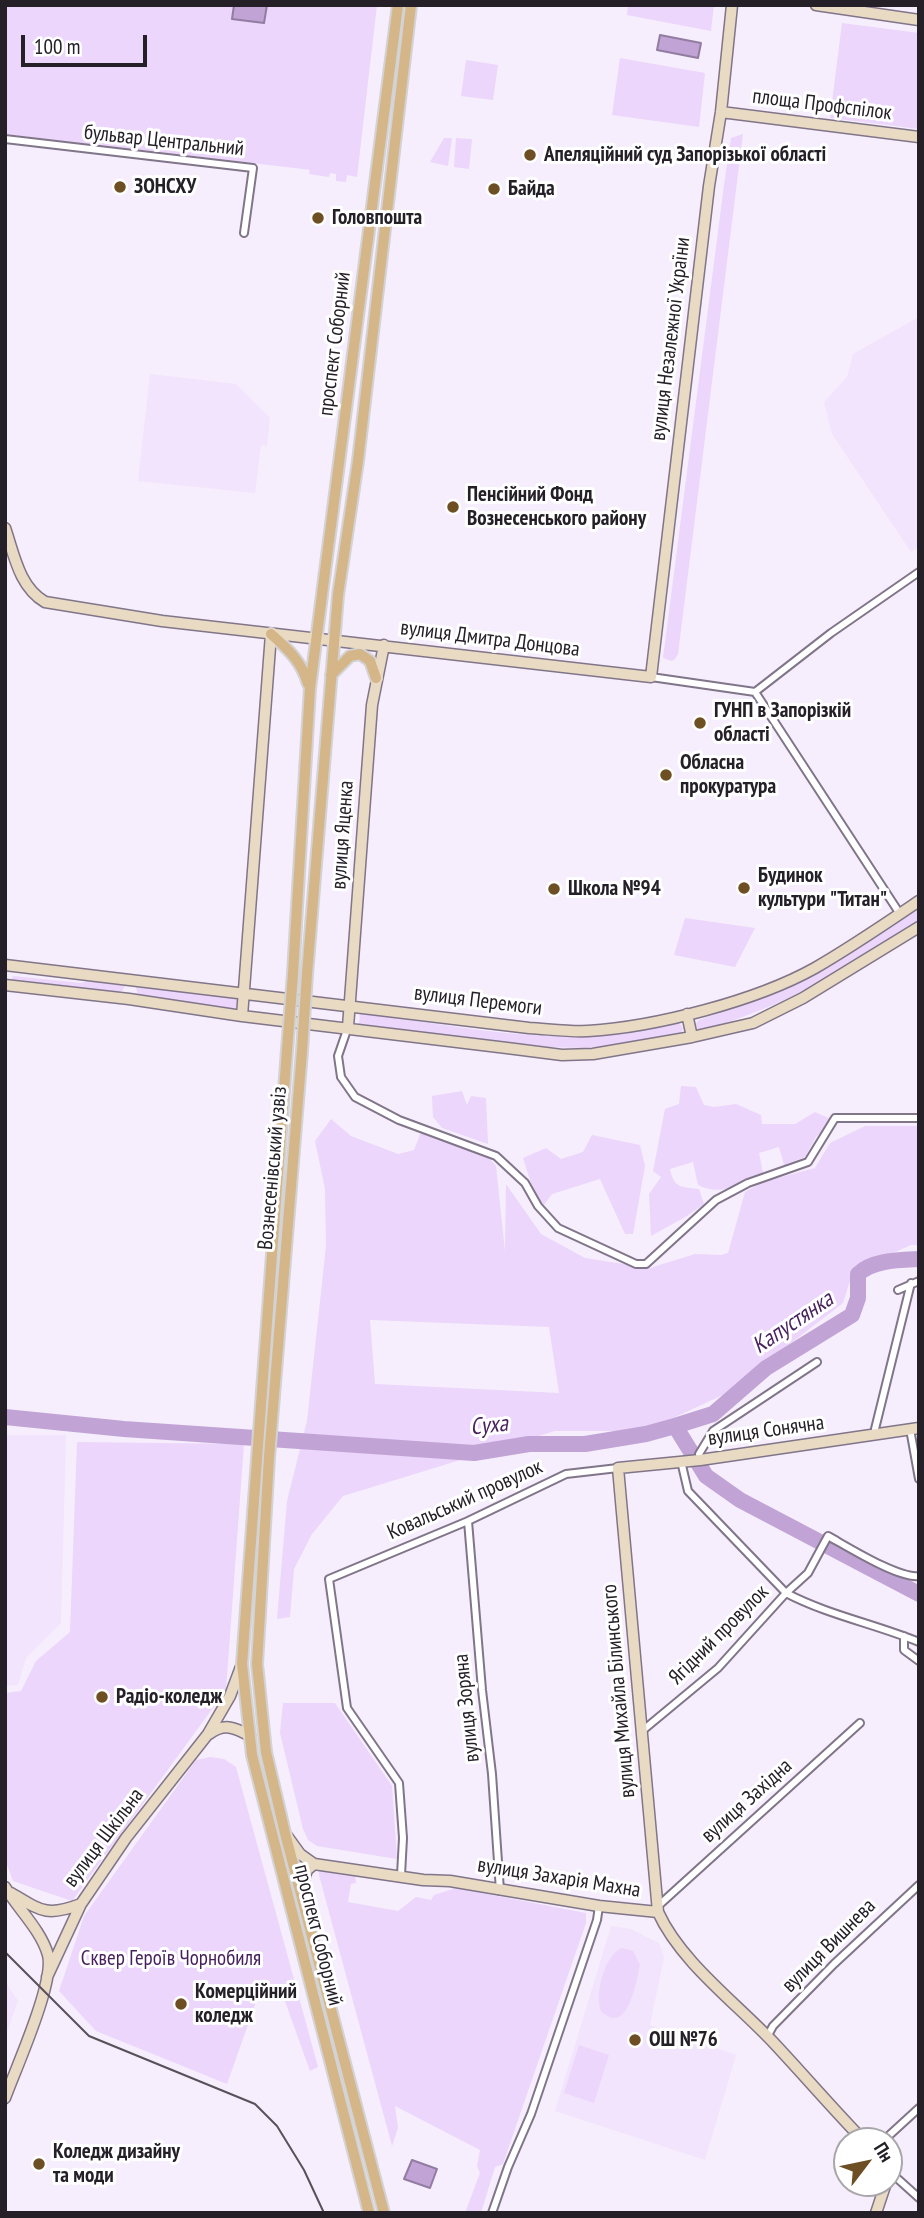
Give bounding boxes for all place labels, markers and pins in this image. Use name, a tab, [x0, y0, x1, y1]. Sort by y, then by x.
place label: Апеляційний суд Запорізької області	[544, 142, 826, 168]
marker: Апеляційний суд Запорізької області	[522, 147, 538, 163]
place label: ЗОНСХУ	[134, 174, 196, 200]
place label: Байда	[508, 176, 555, 202]
marker: ЗОНСХУ	[112, 179, 128, 195]
marker: Байда	[486, 181, 502, 197]
place label: Головпошта	[332, 205, 422, 231]
marker: Головпошта	[310, 210, 326, 226]
place label: Пенсійний Фонд Вознесенського району	[467, 482, 646, 532]
marker: Пенсійний Фонд Вознесенського району	[445, 499, 461, 515]
place label: ГУНП в Запорізкій області	[714, 698, 851, 748]
marker: ГУНП в Запорізкій області	[692, 715, 708, 731]
place label: Обласна прокуратура	[680, 750, 776, 800]
marker: Обласна прокуратура	[658, 767, 674, 783]
place label: Будинок культури "Титан"	[758, 863, 887, 913]
place label: Школа №94	[568, 876, 661, 902]
marker: Будинок культури "Титан"	[736, 880, 752, 896]
marker: Школа №94	[546, 881, 562, 897]
place label: Радіо-коледж	[116, 1684, 223, 1710]
marker: Радіо-коледж	[94, 1689, 110, 1705]
place label: Комерційний коледж	[195, 1979, 297, 2029]
marker: Комерційний коледж	[173, 1996, 189, 2012]
place label: ОШ №76	[649, 2027, 718, 2053]
marker: ОШ №76	[627, 2032, 643, 2048]
place label: Коледж дизайну та моди	[53, 2139, 180, 2189]
marker: Коледж дизайну та моди	[31, 2156, 47, 2172]

